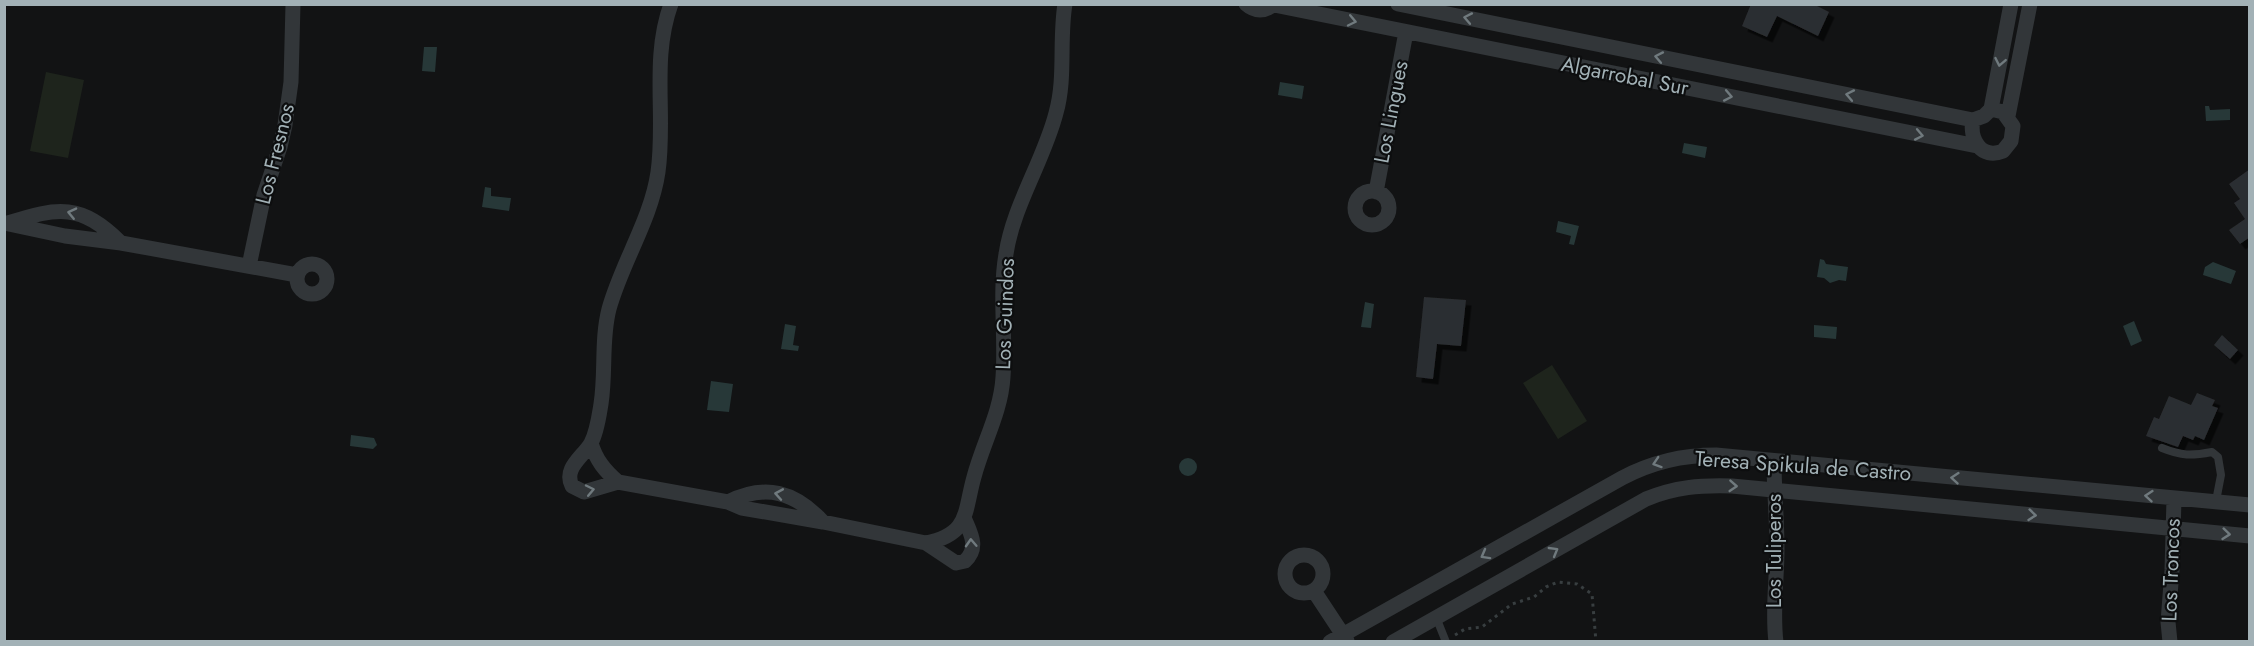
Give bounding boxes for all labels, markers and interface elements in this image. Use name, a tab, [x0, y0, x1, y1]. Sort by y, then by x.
one-way arrow	[1463, 13, 1473, 26]
one-way arrow	[1346, 14, 1356, 27]
street label: Algarrobal Sur	[1559, 49, 1692, 103]
one-way arrow	[1654, 51, 1664, 64]
one-way arrow	[1994, 57, 2007, 67]
street label: Los Lingues	[1366, 58, 1416, 166]
one-way arrow	[1723, 89, 1733, 102]
one-way arrow	[1845, 89, 1855, 102]
street label: Los Fresnos	[248, 100, 302, 208]
one-way arrow	[1914, 128, 1924, 141]
one-way arrow	[67, 208, 77, 221]
street label: Los Guindos	[988, 258, 1022, 370]
street label: Teresa Spikula de Castro	[1694, 443, 1912, 489]
one-way arrow	[1652, 456, 1663, 468]
one-way arrow	[1951, 472, 1960, 485]
one-way arrow	[1728, 480, 1737, 493]
one-way arrow	[585, 484, 595, 497]
one-way arrow	[775, 488, 785, 501]
one-way arrow	[2145, 490, 2154, 503]
street label: Los Tuliperos	[1759, 494, 1789, 608]
one-way arrow	[2027, 508, 2036, 521]
street label: Los Troncos	[2154, 518, 2188, 622]
one-way arrow	[2221, 527, 2230, 540]
one-way arrow	[965, 538, 978, 547]
one-way arrow	[1548, 547, 1558, 558]
one-way arrow	[1481, 548, 1492, 559]

